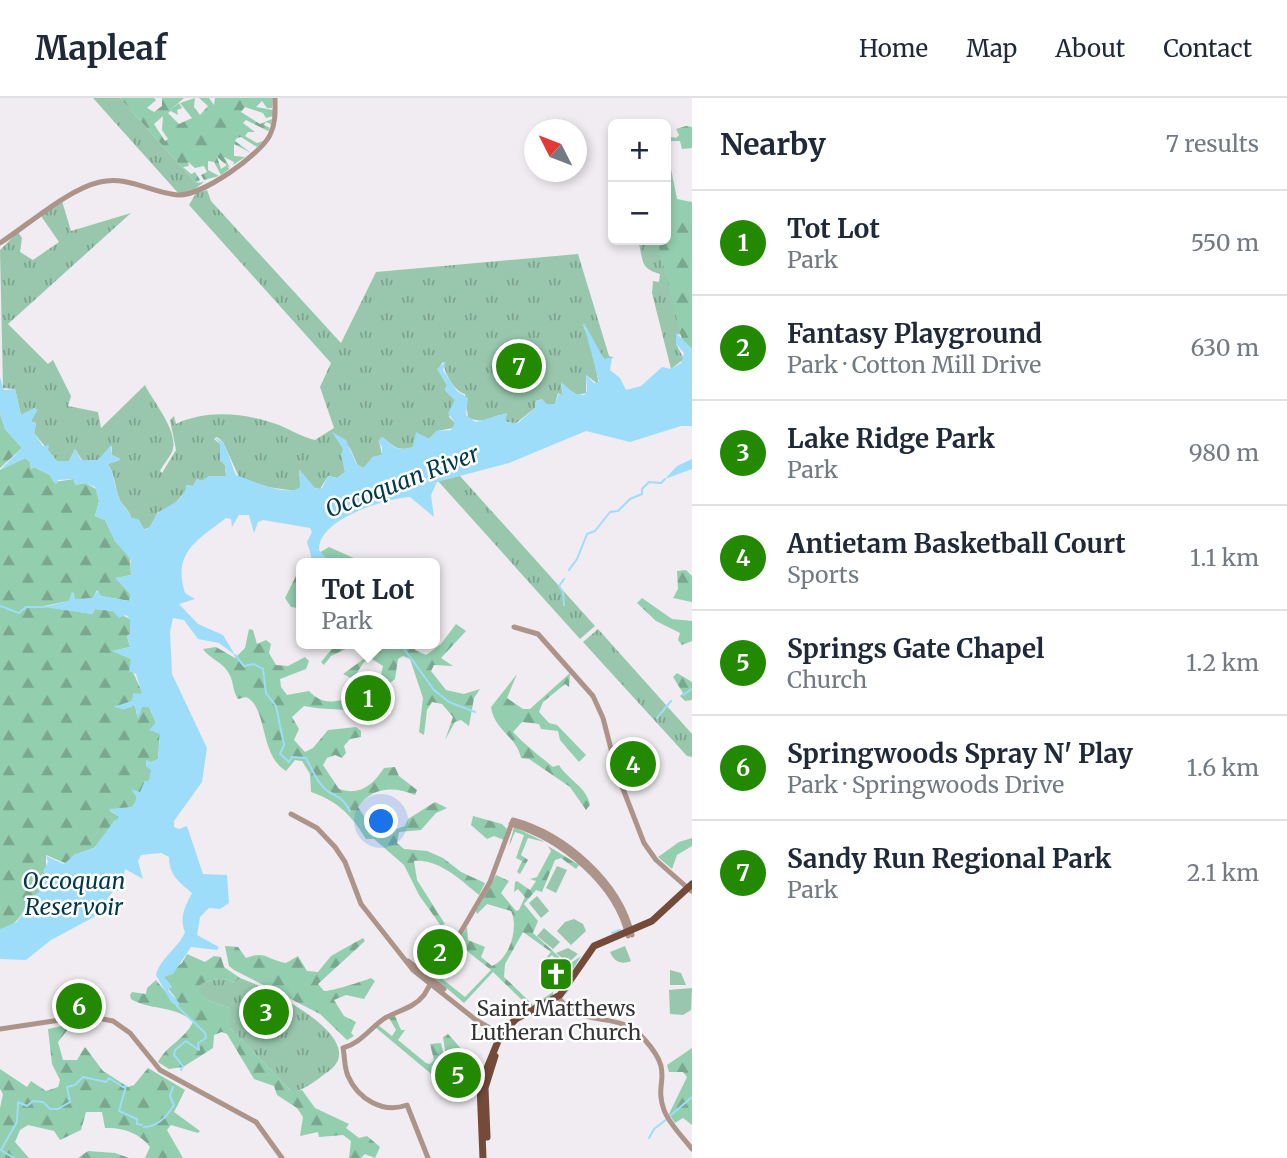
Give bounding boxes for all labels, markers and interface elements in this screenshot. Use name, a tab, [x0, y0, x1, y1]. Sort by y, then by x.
text: Mapleaf	[35, 28, 167, 69]
text: Home	[859, 33, 928, 64]
text: Map	[966, 33, 1017, 64]
text: About	[1055, 33, 1125, 64]
text: Contact	[1163, 33, 1252, 64]
north arrow	[524, 119, 587, 182]
map controls	[608, 119, 671, 245]
button: +	[608, 119, 671, 182]
text: Nearby	[720, 125, 826, 163]
text: 7 results	[1166, 129, 1259, 158]
button: −	[608, 182, 671, 245]
text: Tot Lot	[787, 212, 880, 245]
text: 1	[738, 228, 748, 257]
text: 550 m	[1191, 228, 1259, 257]
text: Park	[787, 245, 838, 274]
text: Fantasy Playground	[787, 317, 1042, 350]
text: 2	[736, 333, 750, 362]
text: 630 m	[1191, 333, 1259, 362]
pin: 7	[496, 340, 542, 392]
text: Park · Cotton Mill Drive	[787, 350, 1041, 379]
text: Lake Ridge Park	[787, 422, 995, 455]
water label: Occoquan River	[321, 438, 484, 524]
text: 3	[736, 438, 750, 467]
text: 980 m	[1189, 438, 1259, 467]
text: Park	[787, 455, 838, 484]
text: Antietam Basketball Court	[787, 527, 1126, 560]
text: 4	[736, 543, 750, 572]
text: 1.1 km	[1190, 543, 1259, 572]
popup	[296, 558, 440, 649]
text: Sports	[787, 560, 859, 589]
text: Tot Lot	[322, 573, 414, 606]
text: Park	[322, 606, 373, 635]
text: Springs Gate Chapel	[787, 632, 1044, 665]
text: 5	[736, 648, 750, 677]
text: 1.2 km	[1186, 648, 1259, 677]
text: Church	[787, 665, 867, 694]
pin: 1	[345, 672, 391, 724]
text: Springwoods Spray N' Play	[787, 737, 1133, 770]
pin: 4	[610, 738, 656, 790]
text: 6	[736, 753, 750, 782]
text: 1.6 km	[1187, 753, 1259, 782]
text: Park · Springwoods Drive	[787, 770, 1064, 799]
your location	[364, 804, 398, 838]
text: Sandy Run Regional Park	[787, 842, 1111, 875]
text: 7	[736, 858, 750, 887]
text: 2.1 km	[1187, 858, 1259, 887]
water label: Occoquan Reservoir	[22, 866, 126, 921]
text: Park	[787, 875, 838, 904]
pin: 2	[417, 926, 463, 978]
church icon: Saint Matthews Lutheran Church	[537, 955, 575, 993]
pin: 6	[56, 980, 102, 1032]
pin: 3	[243, 986, 289, 1038]
place label: Saint Matthews Lutheran Church	[470, 995, 642, 1046]
pin: 5	[435, 1049, 481, 1101]

